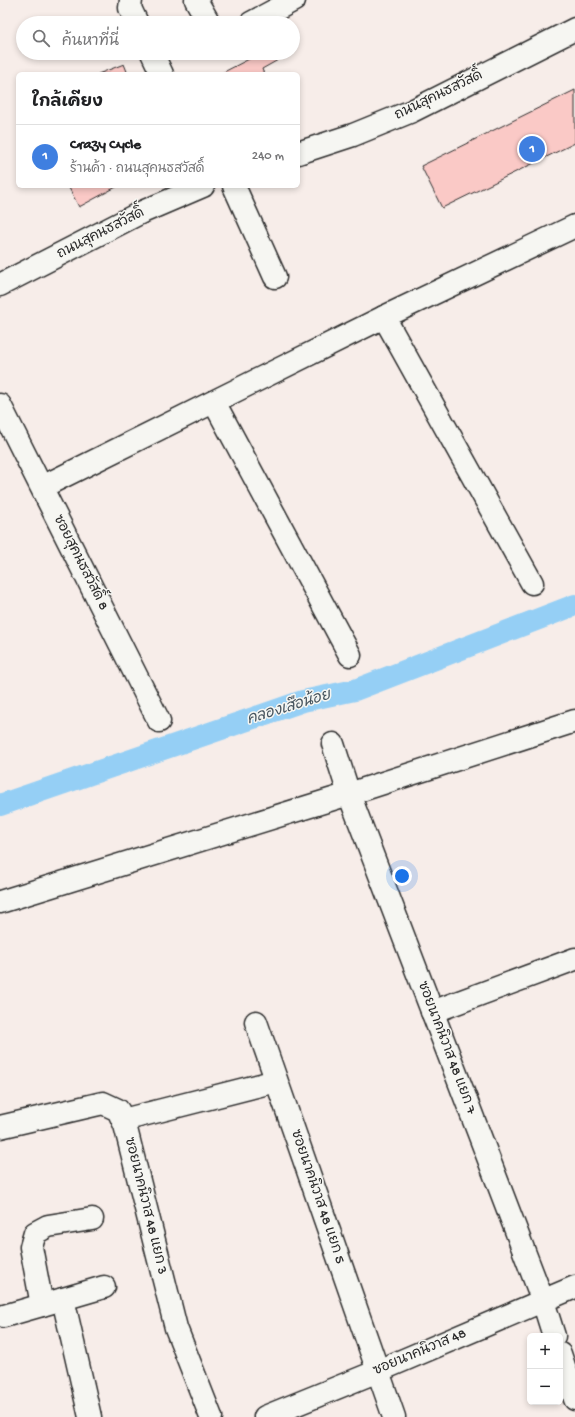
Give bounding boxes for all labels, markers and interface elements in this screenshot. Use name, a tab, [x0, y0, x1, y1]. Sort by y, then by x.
search box	[16, 16, 300, 60]
icon: search	[30, 27, 52, 49]
text: ค้นหาที่นี่	[62, 33, 119, 51]
street label: ถนนสุคนธสวัสดิ์	[390, 63, 486, 125]
text: ใกล้เคียง	[32, 93, 103, 113]
pin: 1	[519, 134, 545, 164]
text: Crazy Cycle	[70, 136, 141, 154]
text: 1	[42, 149, 48, 164]
text: 240 m	[252, 149, 284, 164]
text: ร้านค้า · ถนนสุคนธสวัสดิ์	[70, 162, 205, 177]
street label: ถนนสุคนธสวัสดิ์	[52, 200, 147, 263]
street label: ซอยสุคนธสวัสดิ์ 8	[49, 510, 116, 614]
water label: คลองเสือน้อย	[244, 683, 334, 729]
your location	[392, 866, 412, 886]
street label: ซอยนาคนิวาส 48 แยก 7	[413, 979, 480, 1117]
street label: ซอยนาคนิวาส 48 แยก 5	[286, 1127, 349, 1266]
street label: ซอยนาคนิวาส 48 แยก 3	[120, 1136, 171, 1276]
street label: ซอยนาคนิวาส 48	[371, 1325, 469, 1380]
map controls	[527, 1333, 563, 1405]
button: +	[527, 1333, 563, 1369]
button: −	[527, 1369, 563, 1405]

